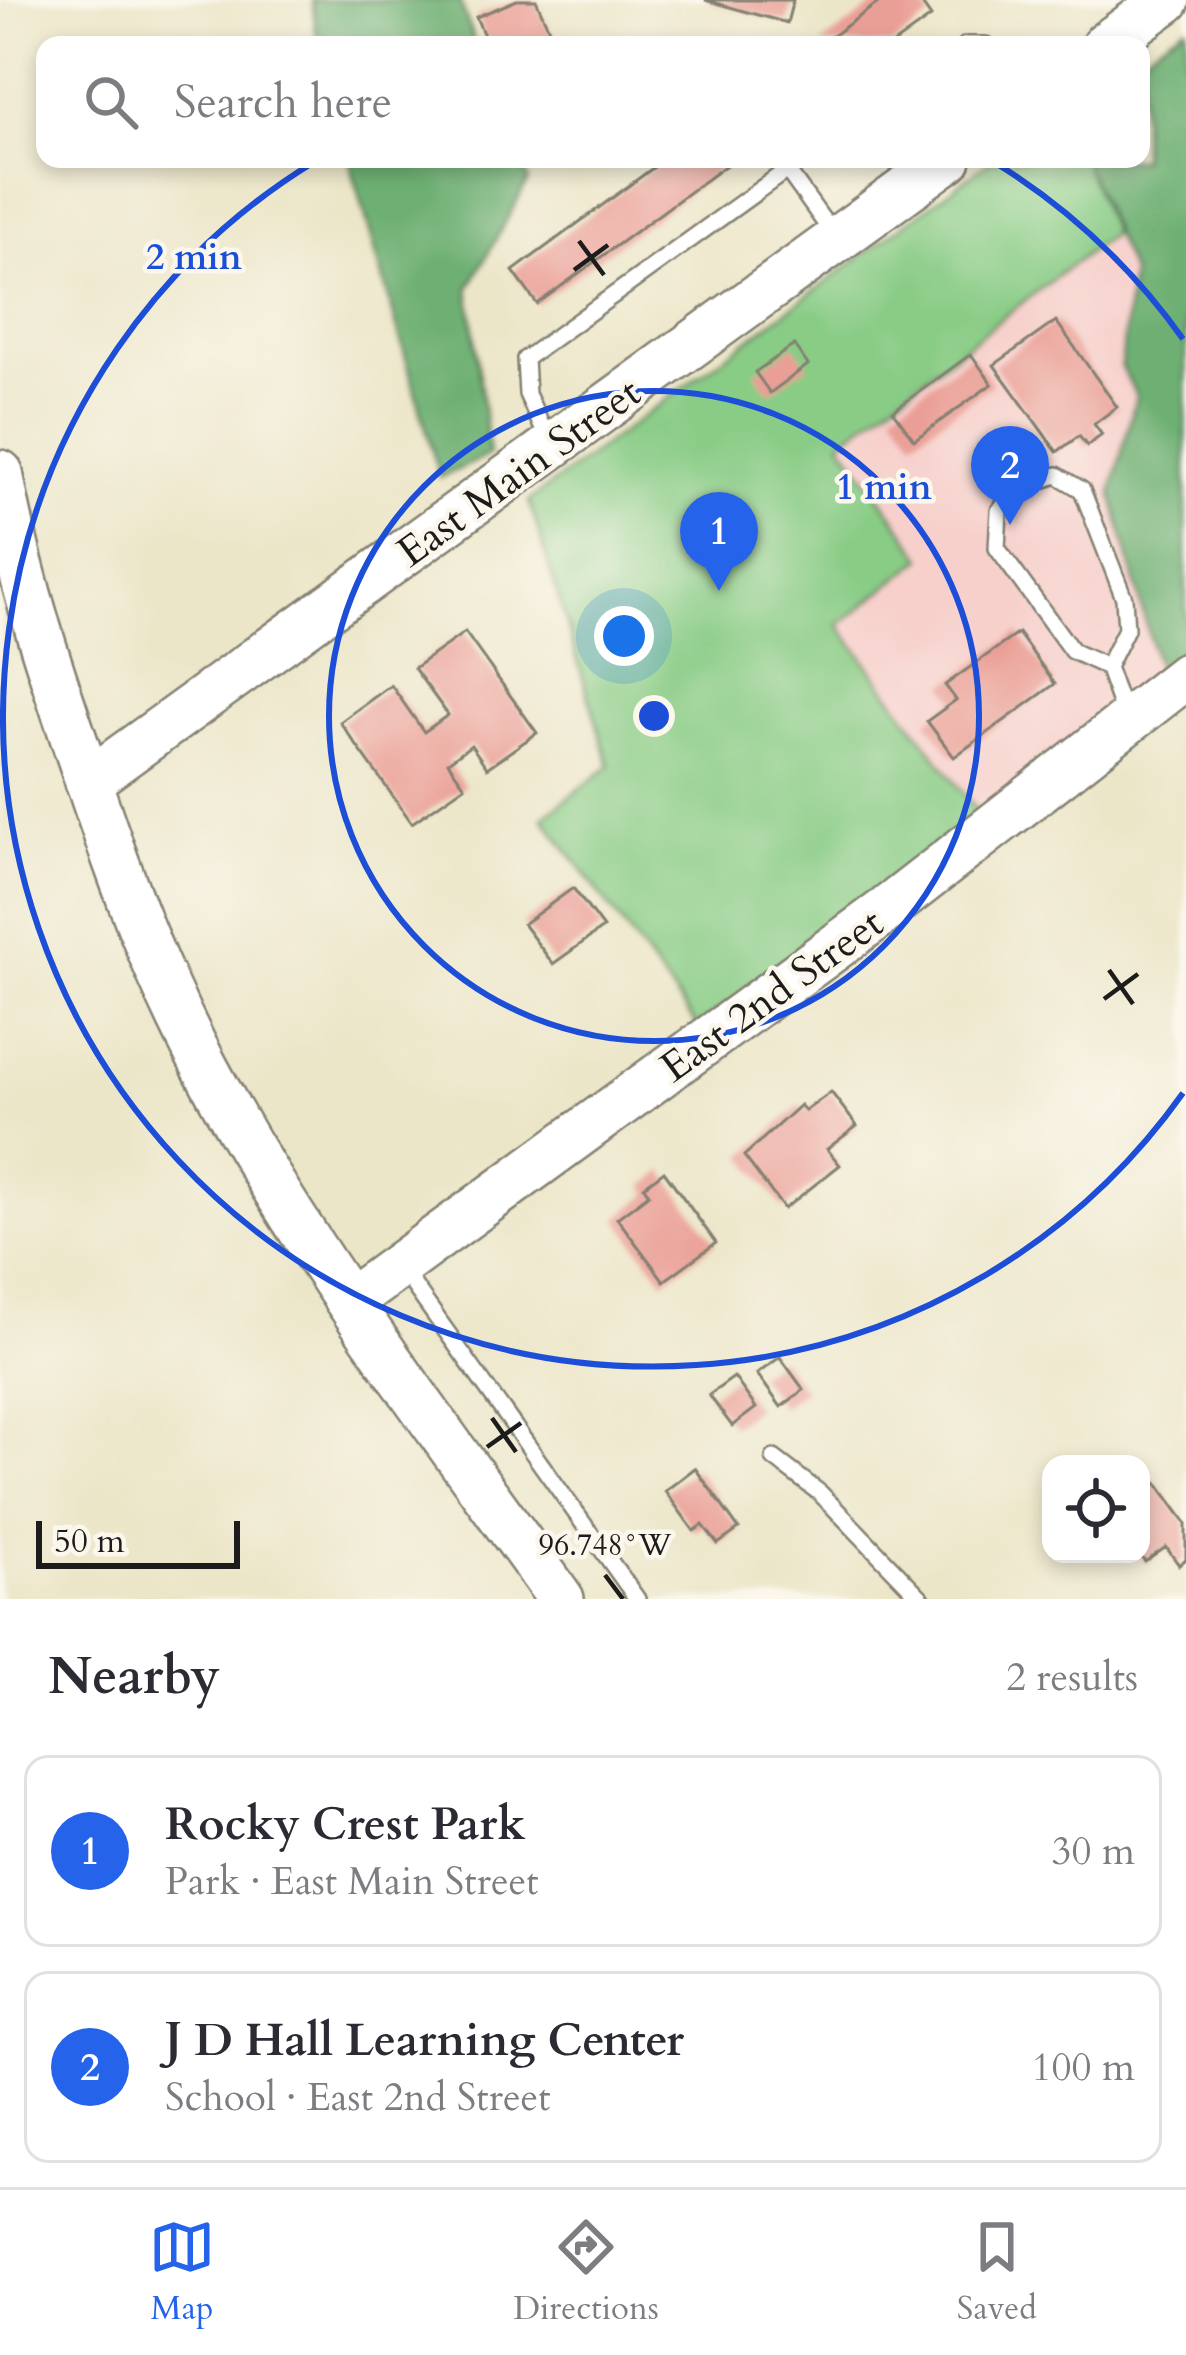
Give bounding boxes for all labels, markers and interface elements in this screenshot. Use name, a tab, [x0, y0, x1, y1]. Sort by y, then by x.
search box	[36, 36, 1150, 168]
icon: search	[78, 69, 144, 135]
text: Search here	[174, 72, 392, 133]
text: 2 min	[146, 233, 242, 282]
street label: East Main Street	[385, 364, 652, 580]
pin: 2	[971, 426, 1049, 525]
text: 1 min	[836, 463, 932, 512]
pin: 1	[680, 492, 758, 591]
your location	[594, 606, 654, 666]
centre of rings	[633, 695, 675, 737]
street label: East 2nd Street	[649, 895, 895, 1095]
map controls	[1042, 1455, 1150, 1563]
button: locate	[1042, 1455, 1150, 1563]
scale bar	[36, 1515, 240, 1568]
text: 50 m	[54, 1519, 125, 1564]
text: 96.748°W	[539, 1525, 672, 1566]
text: Nearby	[48, 1642, 220, 1712]
text: 2 results	[1006, 1651, 1138, 1704]
text: Rocky Crest Park	[165, 1794, 526, 1855]
text: 1	[80, 1825, 100, 1878]
text: 30 m	[1052, 1825, 1135, 1878]
text: Park · East Main Street	[165, 1855, 539, 1908]
text: J D Hall Learning Center	[165, 2010, 684, 2071]
text: 2	[80, 2041, 100, 2094]
text: 100 m	[1032, 2041, 1135, 2094]
text: School · East 2nd Street	[165, 2071, 551, 2124]
tab: Map	[149, 2214, 215, 2331]
tab: Directions	[513, 2214, 659, 2331]
tab: Saved	[957, 2214, 1037, 2331]

